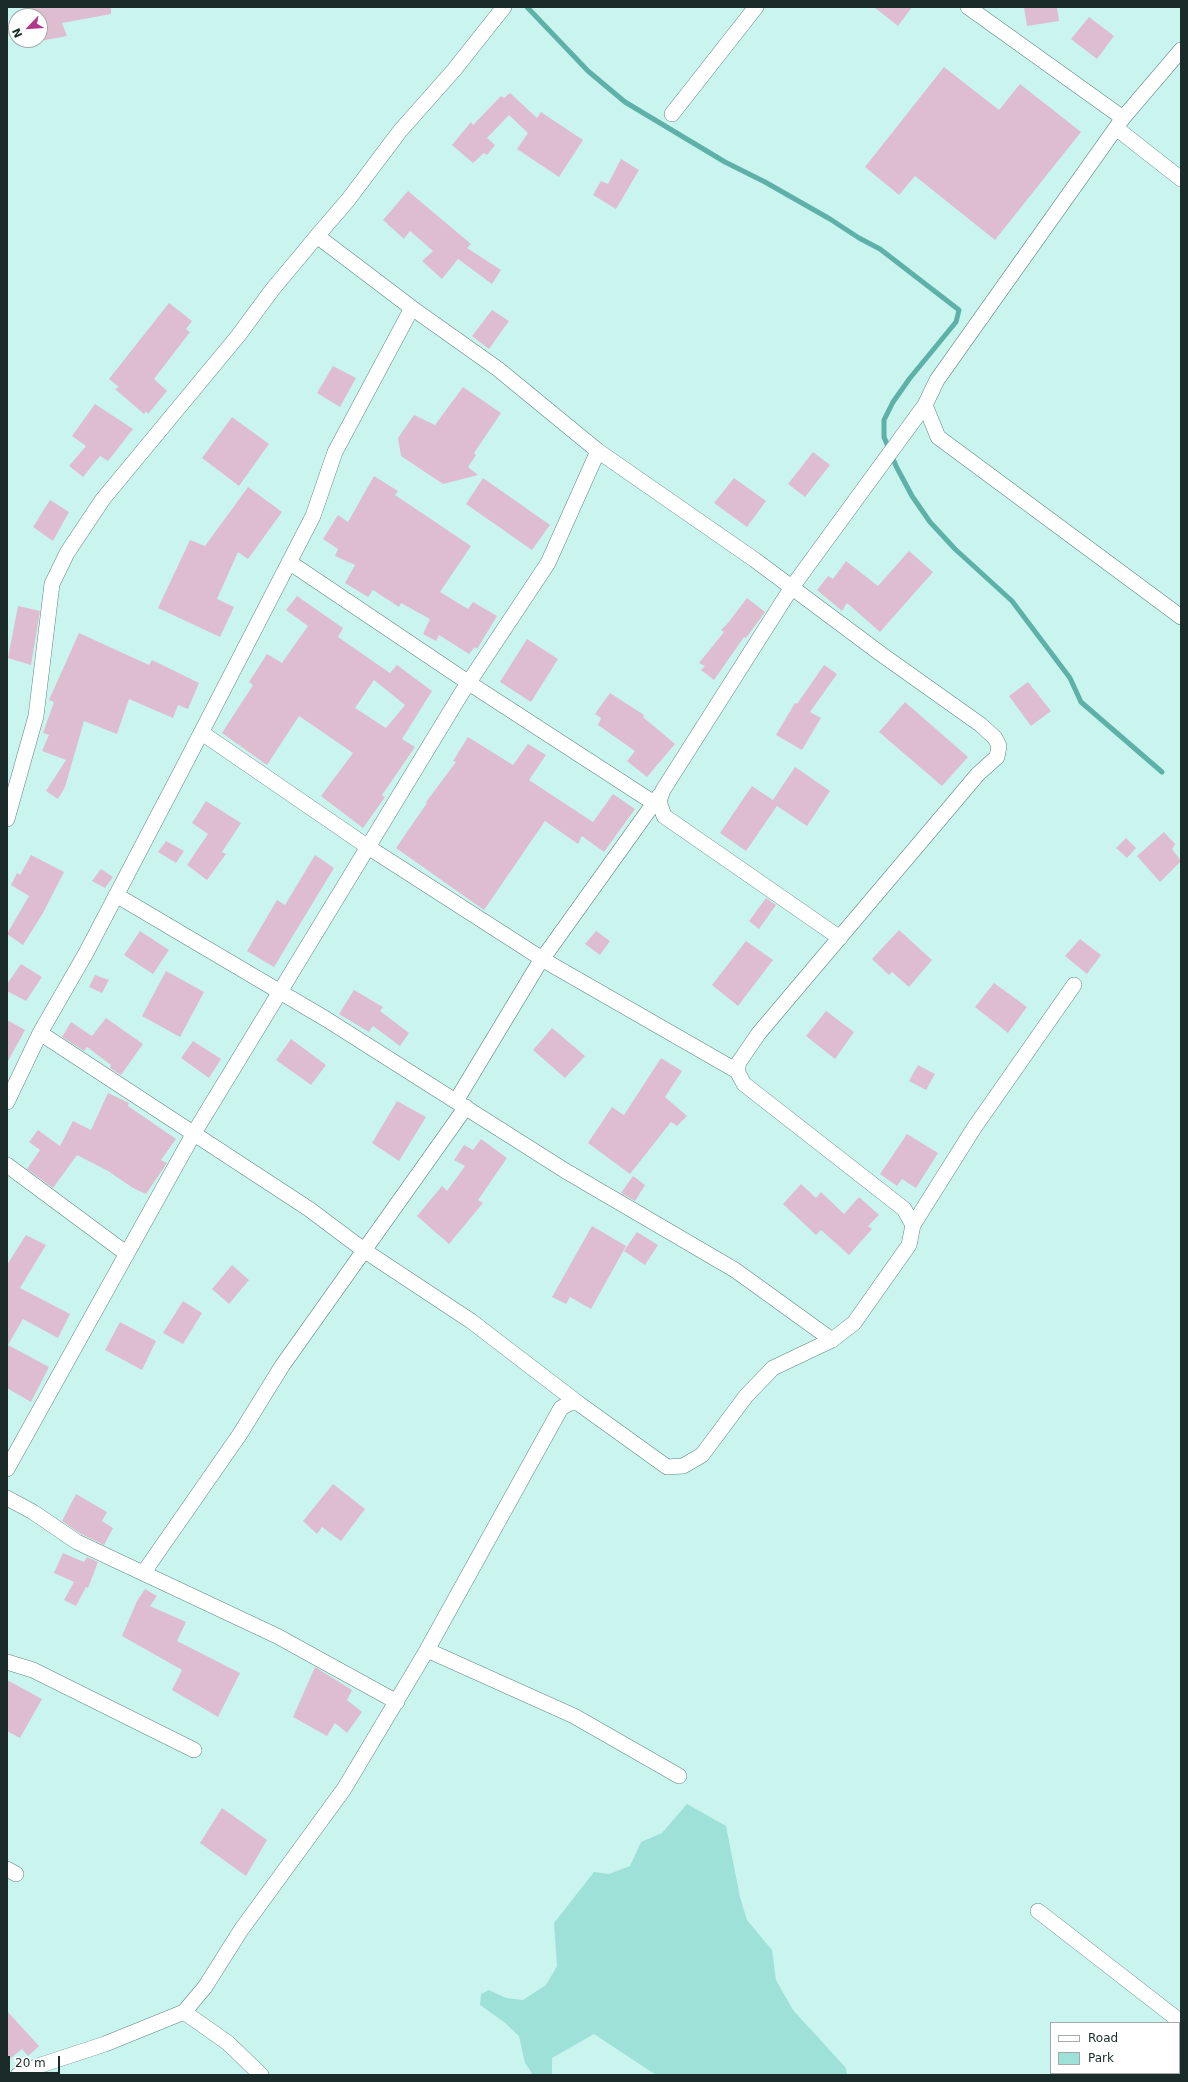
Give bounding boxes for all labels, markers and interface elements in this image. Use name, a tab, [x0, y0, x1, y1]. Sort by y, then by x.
north arrow	[8, 8, 48, 48]
text: N	[10, 26, 25, 40]
legend	[1050, 2022, 1180, 2074]
text: Road	[1088, 2031, 1118, 2045]
scale bar	[10, 2048, 62, 2074]
text: Park	[1088, 2051, 1114, 2065]
text: 20 m	[15, 2056, 46, 2070]

